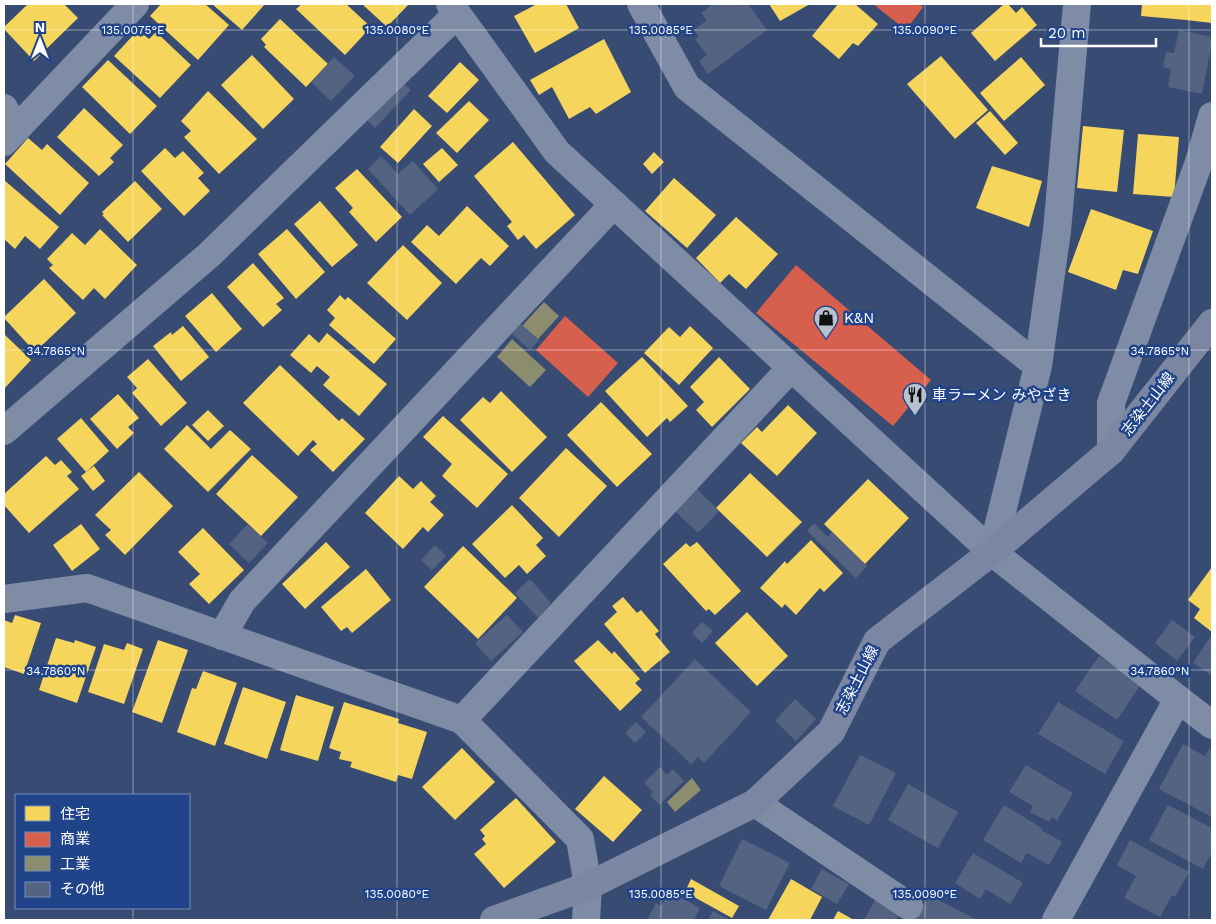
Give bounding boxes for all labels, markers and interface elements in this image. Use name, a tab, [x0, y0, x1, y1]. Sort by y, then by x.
north arrow	[15, 15, 65, 65]
scale bar	[1041, 15, 1156, 47]
text: N	[35, 19, 45, 35]
text: 135.0075°E	[101, 23, 165, 37]
text: 135.0080°E	[365, 23, 430, 37]
text: 135.0085°E	[629, 23, 693, 37]
text: 135.0090°E	[893, 23, 958, 37]
text: 20 m	[1048, 24, 1086, 42]
shop icon: K&N	[813, 305, 839, 339]
place label: K&N	[844, 309, 874, 327]
text: 34.7865°N	[27, 344, 85, 358]
text: 34.7865°N	[1131, 344, 1189, 358]
street label: 志染土山線	[1118, 369, 1178, 439]
restaurant icon: 車ラーメン みやざき	[902, 382, 928, 416]
place label: 車ラーメン みやざき	[932, 386, 1072, 404]
street label: 志染土山線	[832, 642, 882, 718]
text: 34.7860°N	[26, 664, 86, 678]
text: 34.7860°N	[1130, 664, 1190, 678]
legend	[15, 794, 190, 909]
text: 住宅	[60, 805, 90, 823]
text: 商業	[60, 830, 90, 848]
text: 工業	[60, 855, 90, 873]
text: その他	[60, 880, 105, 898]
text: 135.0080°E	[365, 887, 430, 901]
text: 135.0085°E	[629, 887, 693, 901]
text: 135.0090°E	[893, 887, 958, 901]

